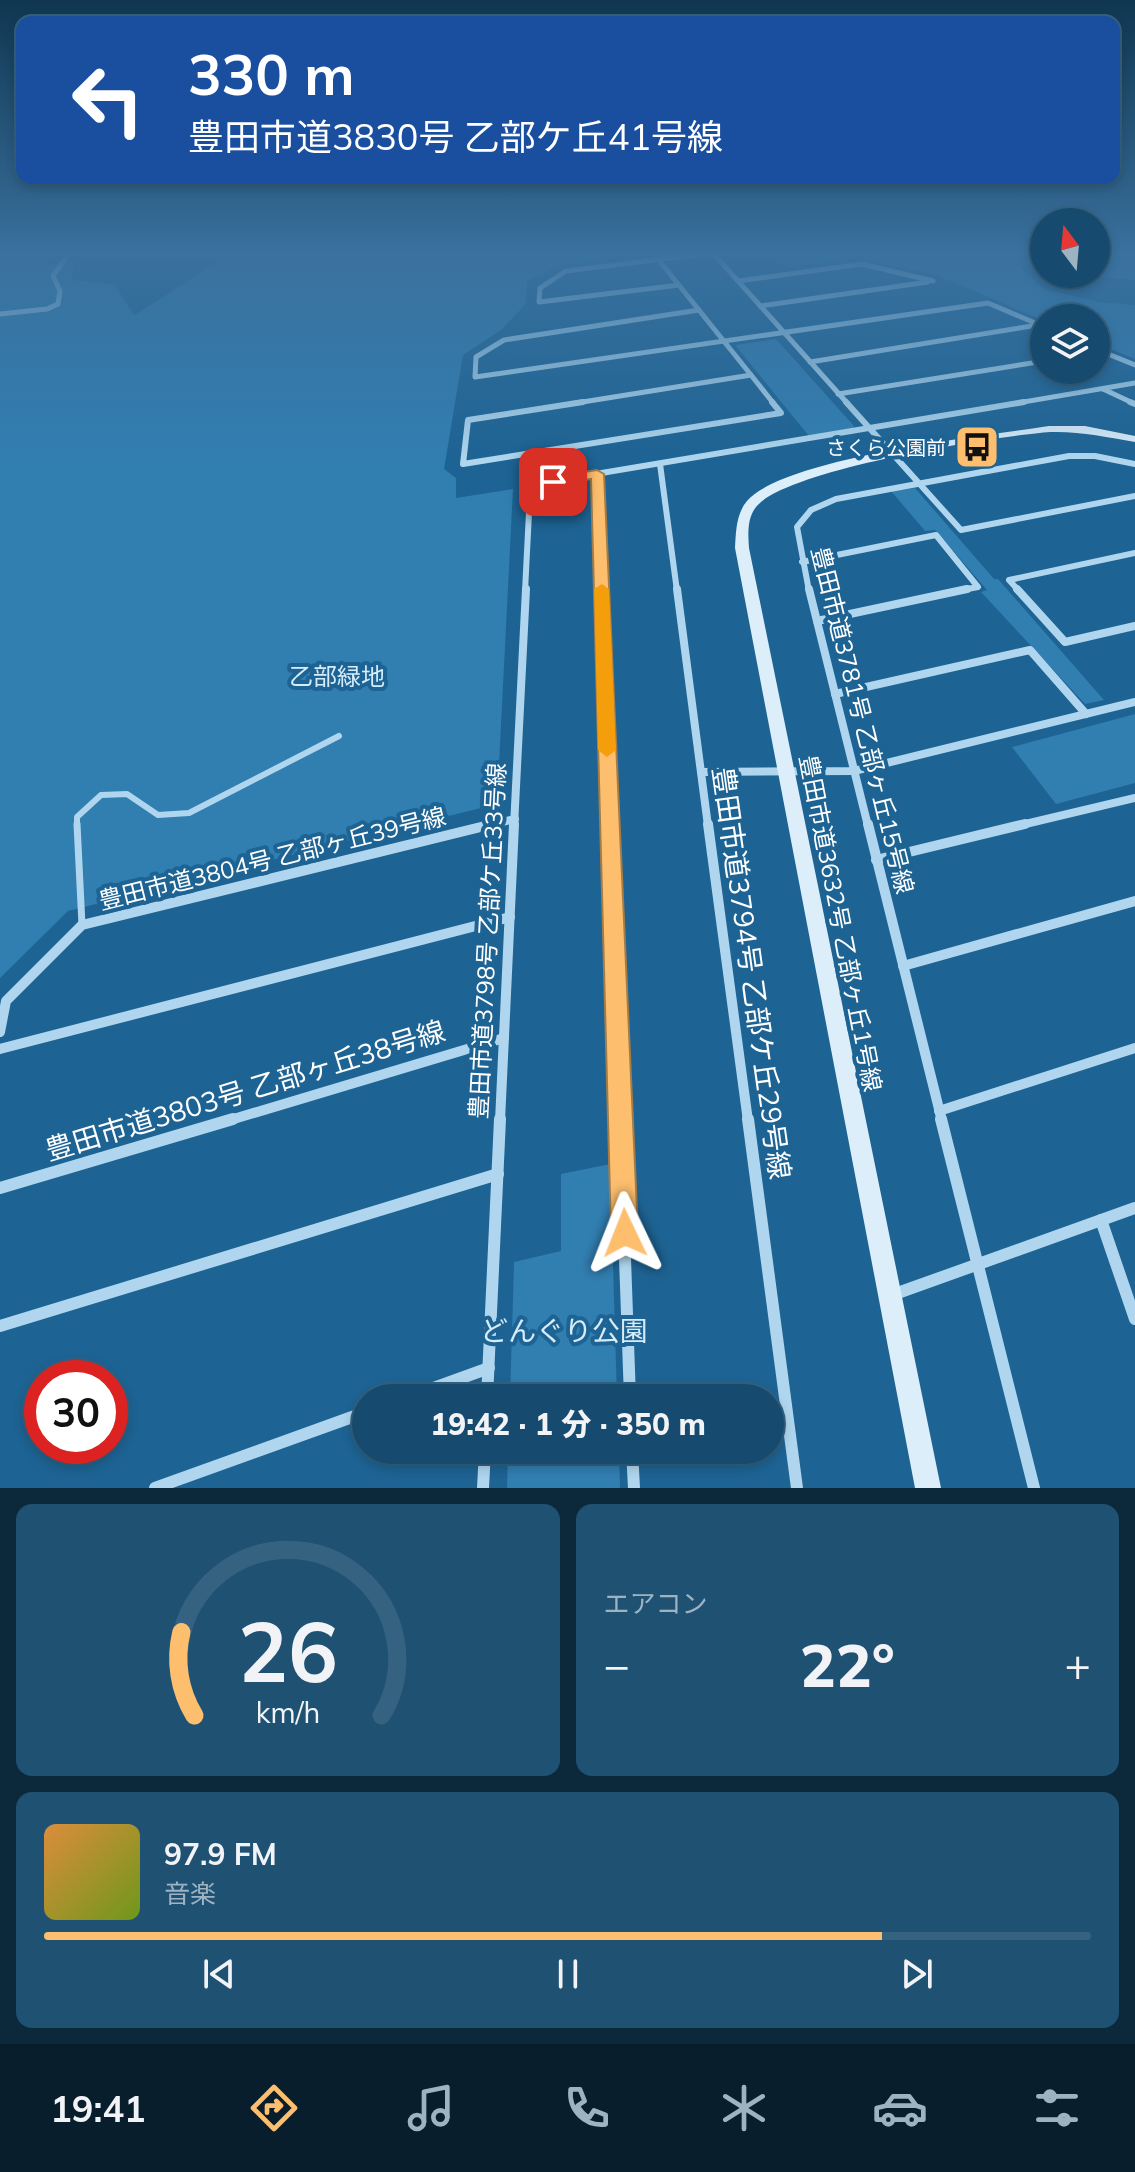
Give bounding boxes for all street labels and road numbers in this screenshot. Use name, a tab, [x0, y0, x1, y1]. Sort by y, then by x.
street label: 豊田市道3781号 乙部ヶ丘15号線	[805, 543, 921, 897]
street label: 豊田市道3632号 乙部ヶ丘1号線	[794, 752, 888, 1094]
street label: 豊田市道3798号 乙部ケ丘33号線	[463, 762, 511, 1120]
street label: 豊田市道3794号 乙部ケ丘29号線	[706, 765, 798, 1181]
street label: 豊田市道3804号 乙部ヶ丘39号線	[95, 800, 449, 916]
street label: 豊田市道3803号 乙部ヶ丘38号線	[41, 1012, 449, 1168]

